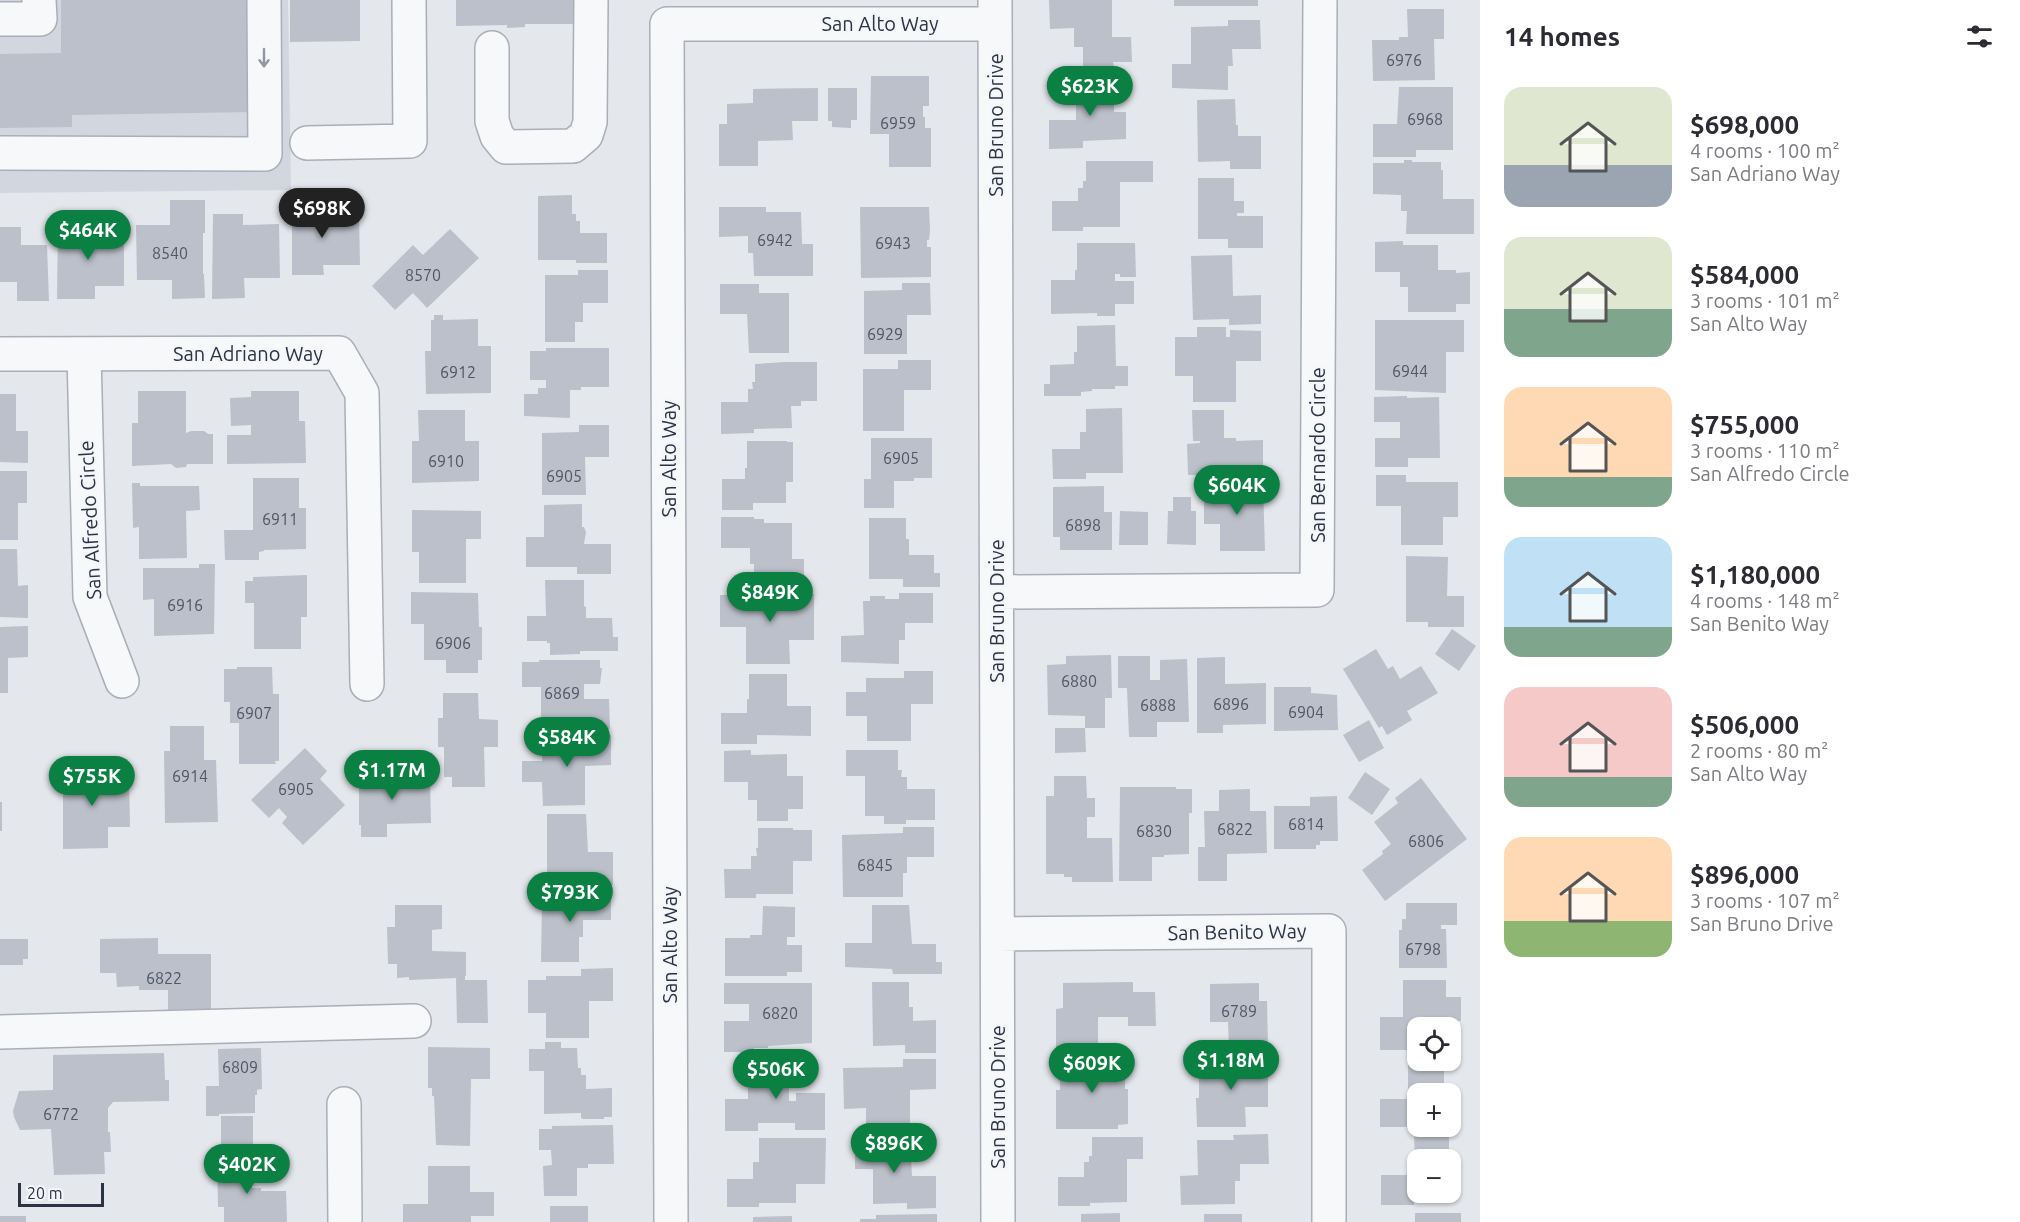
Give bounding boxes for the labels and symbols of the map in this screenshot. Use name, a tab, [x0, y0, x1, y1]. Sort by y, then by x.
street label: San Alto Way	[821, 12, 939, 35]
one-way arrow	[258, 48, 270, 68]
house number: 6976	[1386, 51, 1422, 69]
street label: San Bruno Drive	[984, 53, 1007, 197]
pin: $623K	[1048, 66, 1132, 117]
house number: 6968	[1407, 110, 1443, 128]
house number: 6959	[880, 114, 916, 132]
pin: $698K	[280, 188, 364, 239]
pin: $464K	[46, 210, 130, 261]
house number: 6942	[757, 231, 793, 249]
house number: 6943	[875, 234, 911, 252]
house number: 8540	[152, 244, 188, 262]
house number: 8570	[405, 266, 441, 284]
house number: 6929	[867, 325, 903, 343]
street label: San Adriano Way	[173, 342, 323, 365]
house number: 6944	[1392, 362, 1428, 380]
house number: 6912	[440, 363, 476, 381]
street label: San Bernardo Circle	[1306, 367, 1329, 543]
street label: San Alto Way	[657, 400, 680, 518]
street label: San Alfredo Circle	[74, 440, 105, 600]
house number: 6905	[883, 449, 919, 467]
house number: 6910	[428, 452, 464, 470]
pin: $604K	[1195, 465, 1279, 516]
house number: 6905	[546, 467, 582, 485]
house number: 6911	[262, 510, 298, 528]
house number: 6898	[1065, 516, 1101, 534]
street label: San Bruno Drive	[985, 539, 1008, 683]
pin: $849K	[728, 572, 812, 623]
house number: 6916	[167, 596, 203, 614]
house number: 6906	[435, 634, 471, 652]
house number: 6880	[1061, 672, 1097, 690]
house number: 6869	[544, 684, 580, 702]
house number: 6896	[1213, 695, 1249, 713]
house number: 6888	[1140, 696, 1176, 714]
house number: 6904	[1288, 703, 1324, 721]
house number: 6907	[236, 704, 272, 722]
pin: $584K	[525, 717, 609, 768]
pin: $1.17M	[343, 750, 441, 801]
pin: $755K	[50, 756, 134, 807]
house number: 6914	[172, 767, 208, 785]
house number: 6905	[278, 780, 314, 798]
house number: 6814	[1288, 815, 1324, 833]
house number: 6822	[1217, 820, 1253, 838]
house number: 6830	[1136, 822, 1172, 840]
house number: 6806	[1408, 832, 1444, 850]
house number: 6845	[857, 856, 893, 874]
pin: $793K	[528, 872, 612, 923]
street label: San Alto Way	[658, 886, 681, 1004]
street label: San Benito Way	[1167, 919, 1307, 944]
house number: 6798	[1405, 940, 1441, 958]
house number: 6822	[146, 969, 182, 987]
house number: 6789	[1221, 1002, 1257, 1020]
house number: 6820	[762, 1004, 798, 1022]
street label: San Bruno Drive	[986, 1025, 1009, 1169]
pin: $1.18M	[1182, 1040, 1280, 1091]
pin: $609K	[1050, 1043, 1134, 1094]
pin: $506K	[734, 1049, 818, 1100]
house number: 6809	[222, 1058, 258, 1076]
house number: 6772	[43, 1105, 79, 1123]
pin: $896K	[852, 1123, 936, 1174]
pin: $402K	[205, 1144, 289, 1195]
scale bar	[18, 1180, 104, 1208]

